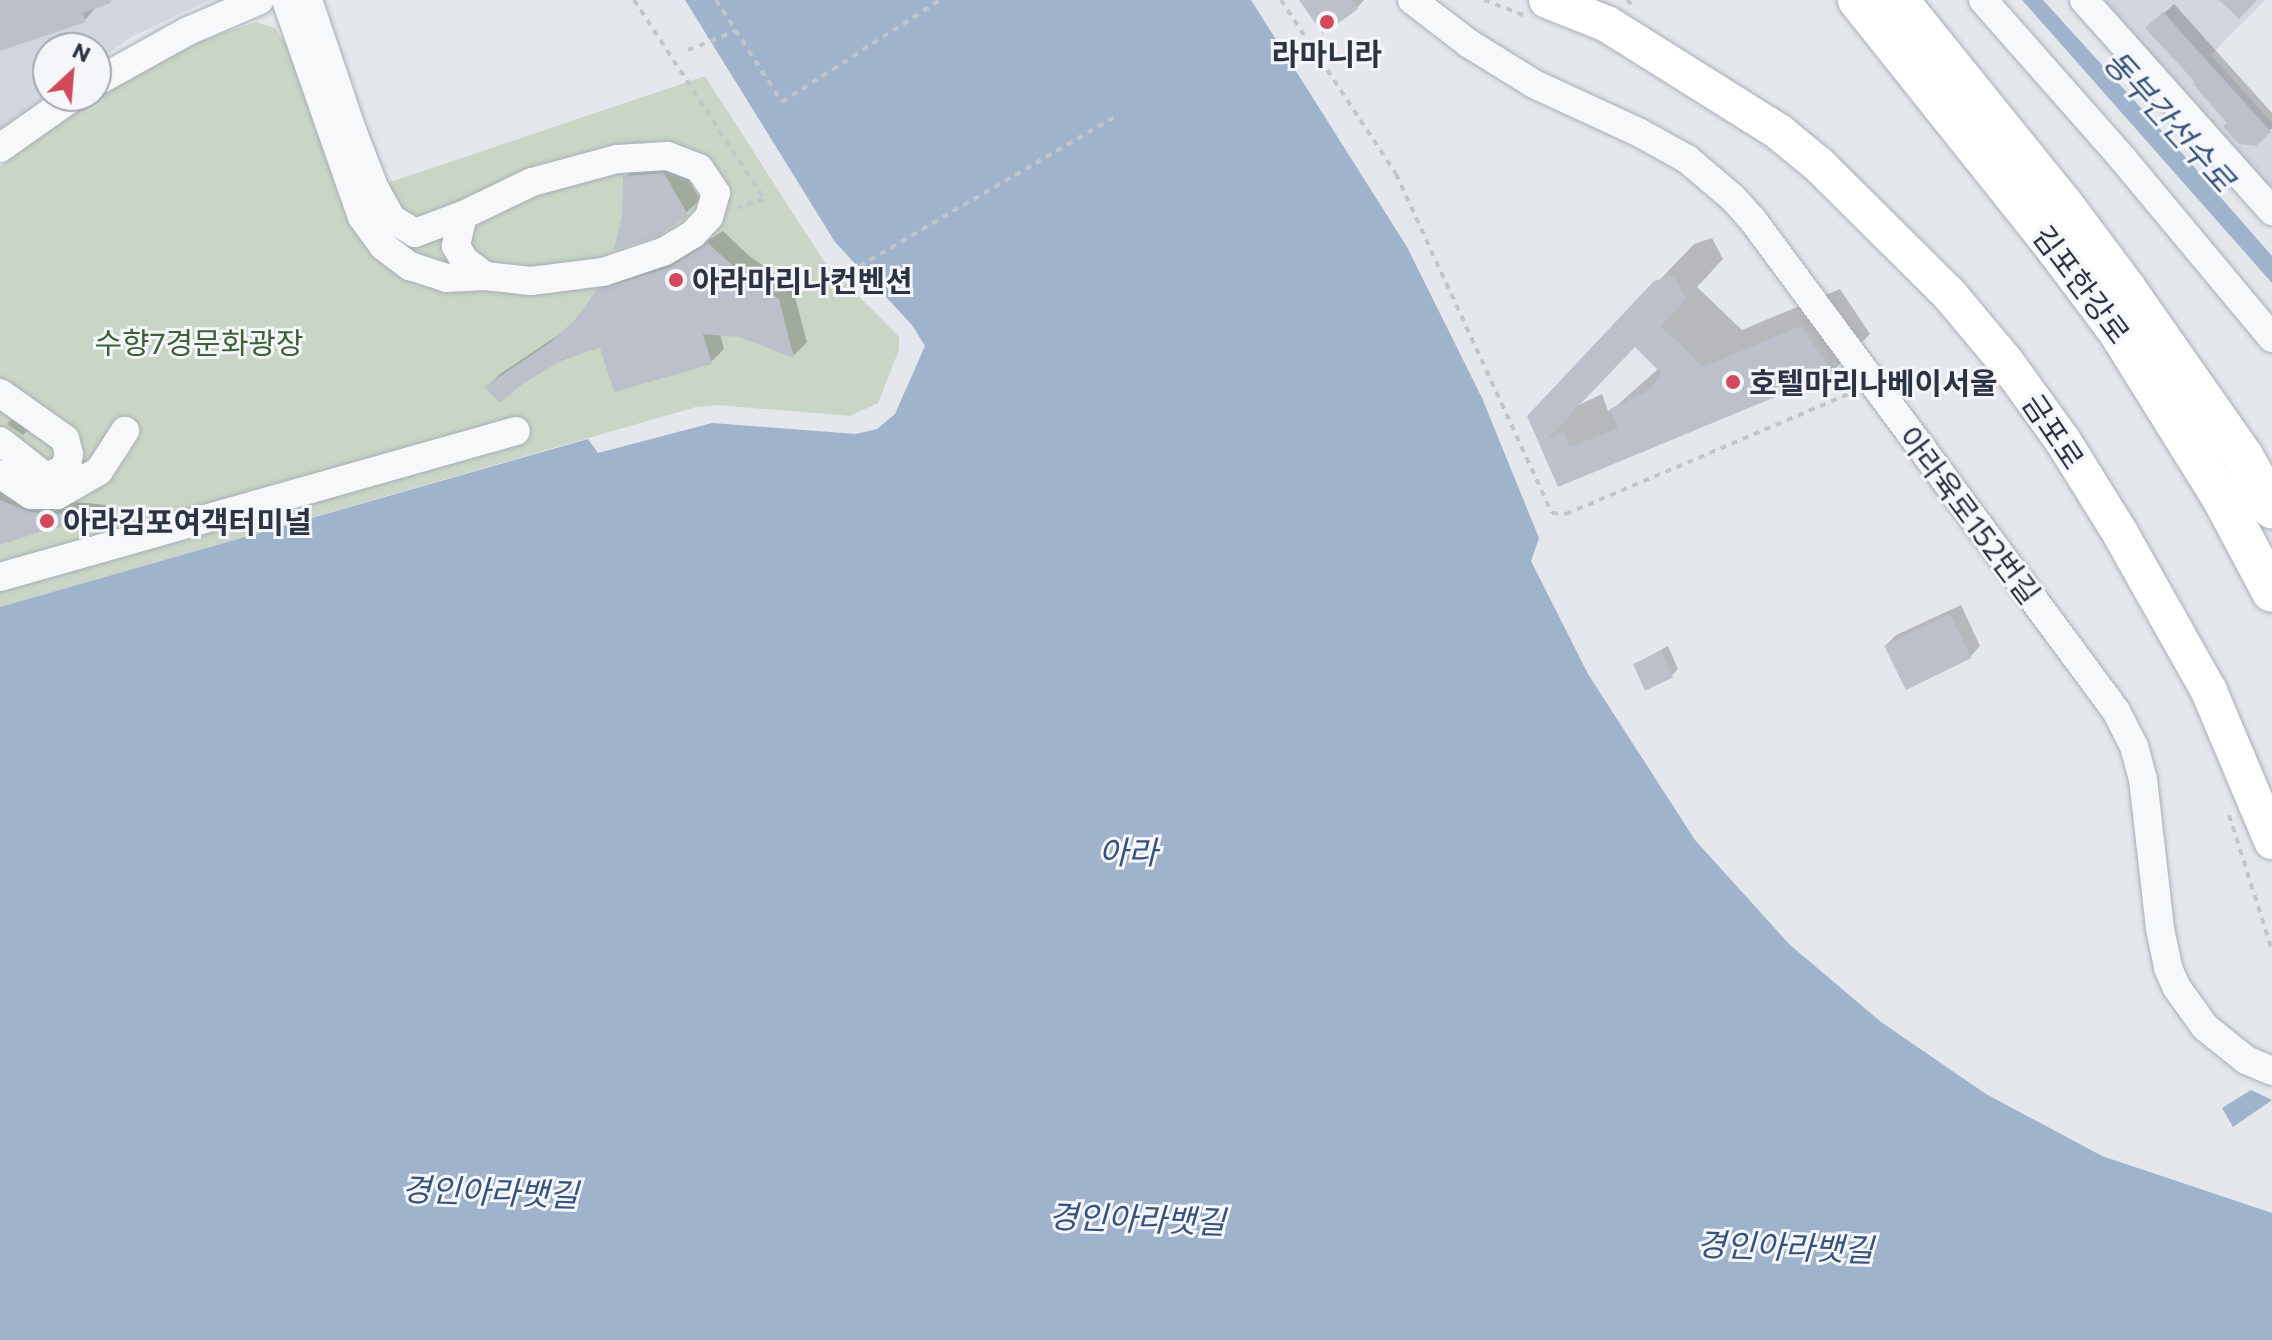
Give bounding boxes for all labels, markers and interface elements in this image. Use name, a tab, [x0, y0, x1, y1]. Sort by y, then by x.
marker: 라마니라	[1318, 13, 1336, 31]
north arrow	[32, 32, 112, 112]
place label: 라마니라	[1272, 35, 1382, 71]
text: N	[69, 36, 95, 68]
water label: 동부간선수로	[2097, 42, 2243, 198]
street label: 김포한강로	[2026, 218, 2138, 350]
place label: 아라마리나컨벤션	[692, 262, 913, 298]
marker: 아라마리나컨벤션	[667, 271, 685, 289]
park label: 수향7경문화광장	[94, 324, 304, 360]
place label: 호텔마리나베이서울	[1749, 364, 1997, 400]
marker: 호텔마리나베이서울	[1724, 373, 1742, 391]
street label: 금포로	[2016, 387, 2092, 475]
street label: 아라육로152번길	[1892, 419, 2048, 611]
place label: 아라김포여객터미널	[63, 503, 311, 539]
marker: 아라김포여객터미널	[38, 512, 56, 530]
water label: 아라	[1099, 832, 1157, 870]
water label: 경인아라뱃길	[401, 1169, 579, 1213]
water label: 경인아라뱃길	[1048, 1196, 1226, 1240]
water label: 경인아라뱃길	[1696, 1224, 1874, 1268]

